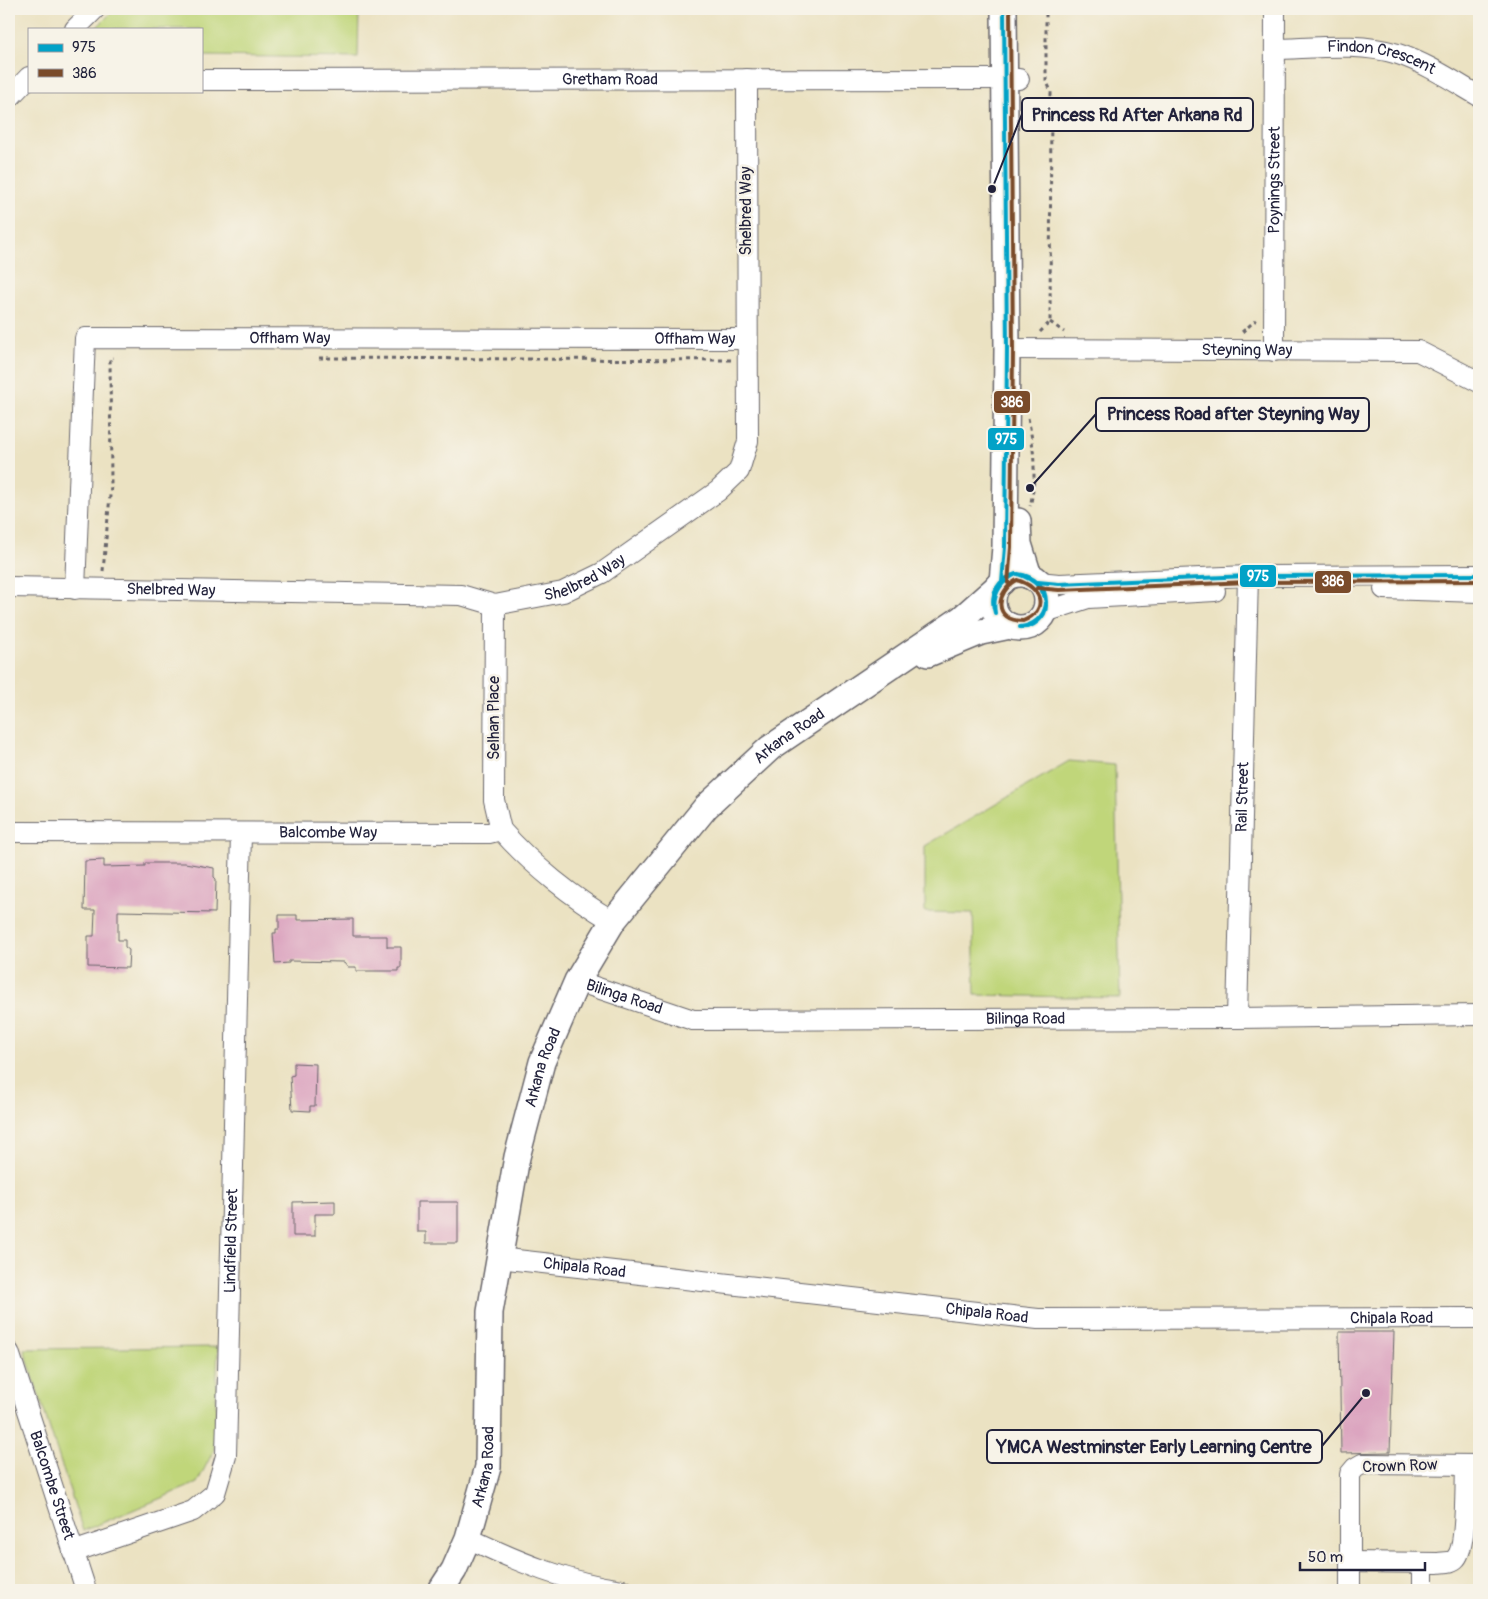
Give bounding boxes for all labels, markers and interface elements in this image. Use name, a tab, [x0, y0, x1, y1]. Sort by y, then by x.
legend	[28, 28, 202, 92]
street label: Findon Crescent	[1327, 37, 1440, 79]
text: 975	[72, 38, 96, 57]
text: 386	[72, 64, 97, 83]
street label: Gretham Road	[562, 69, 658, 90]
callout: Princess Rd After Arkana Rd	[1022, 98, 1253, 131]
text: Princess Rd After Arkana Rd	[1032, 104, 1243, 127]
street label: Poynings Street	[1264, 126, 1285, 234]
street label: Shelbred Way	[736, 166, 756, 255]
street label: Offham Way	[249, 328, 331, 348]
street label: Offham Way	[654, 329, 736, 349]
street label: Steyning Way	[1202, 340, 1293, 360]
line badge: 386	[993, 390, 1031, 414]
text: 386	[1000, 394, 1024, 411]
callout: Princess Road after Steyning Way	[1096, 398, 1369, 431]
text: Princess Road after Steyning Way	[1107, 403, 1360, 426]
line badge: 975	[987, 427, 1025, 451]
text: 975	[995, 431, 1018, 448]
street label: Shelbred Way	[542, 550, 629, 605]
line badge: 975	[1239, 564, 1277, 588]
text: 975	[1247, 568, 1270, 585]
line badge: 386	[1314, 570, 1352, 594]
text: 386	[1321, 573, 1345, 590]
street label: Shelbred Way	[126, 579, 216, 601]
street label: Selhan Place	[484, 676, 504, 760]
street label: Arkana Road	[749, 704, 829, 768]
street label: Rail Street	[1232, 761, 1253, 832]
street label: Balcombe Way	[279, 823, 377, 843]
street label: Bilinga Road	[583, 975, 665, 1019]
street label: Bilinga Road	[986, 1009, 1065, 1029]
street label: Arkana Road	[520, 1025, 566, 1110]
street label: Lindfield Street	[220, 1188, 242, 1293]
street label: Chipala Road	[542, 1253, 627, 1282]
street label: Chipala Road	[944, 1299, 1029, 1328]
street label: Chipala Road	[1350, 1308, 1433, 1328]
street label: Arkana Road	[467, 1426, 499, 1510]
street label: Balcombe Street	[25, 1428, 79, 1543]
callout: YMCA Westminster Early Learning Centre	[987, 1430, 1322, 1463]
text: YMCA Westminster Early Learning Centre	[995, 1436, 1313, 1459]
street label: Crown Row	[1362, 1455, 1438, 1477]
scale bar	[1300, 1539, 1426, 1571]
text: 50 m	[1308, 1548, 1343, 1567]

